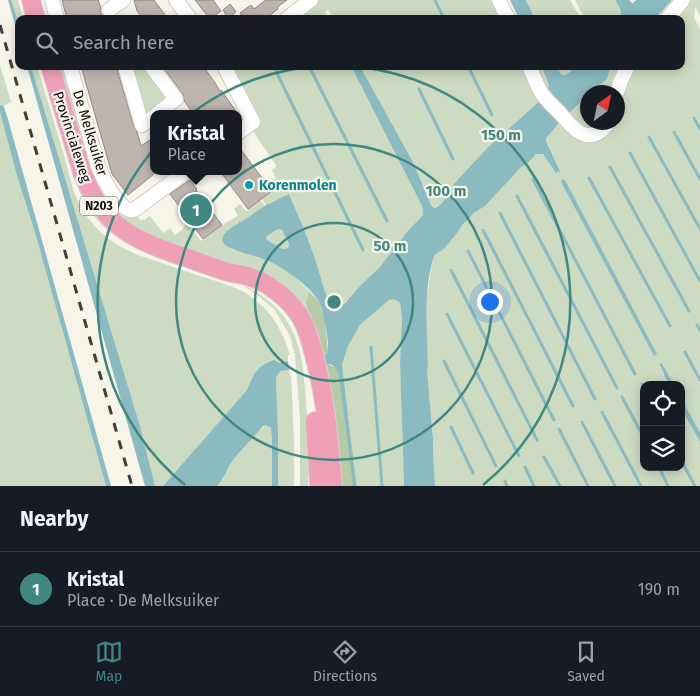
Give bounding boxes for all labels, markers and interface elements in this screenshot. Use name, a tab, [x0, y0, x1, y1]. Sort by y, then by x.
search box	[15, 15, 685, 70]
icon: search	[33, 29, 61, 57]
text: Search here	[73, 31, 174, 54]
north arrow	[580, 85, 625, 130]
street label: De Melksuiker	[69, 88, 111, 179]
street label: Provincialeweg	[49, 89, 95, 185]
popup	[150, 110, 242, 175]
text: Kristal	[167, 122, 225, 145]
text: 150 m	[481, 126, 521, 144]
text: Place	[167, 145, 206, 164]
place label: Korenmolen	[259, 177, 337, 194]
marker: Korenmolen	[243, 179, 255, 191]
text: 100 m	[426, 182, 466, 200]
pin: 1	[180, 191, 212, 229]
road number: N203	[80, 197, 118, 216]
text: 50 m	[373, 237, 407, 255]
your location	[477, 289, 503, 315]
centre of rings	[325, 293, 343, 311]
map controls	[640, 381, 685, 471]
button: locate	[640, 381, 685, 426]
button: layers	[640, 426, 685, 471]
text: Nearby	[20, 506, 88, 532]
text: Kristal	[67, 568, 124, 591]
text: 1	[32, 580, 40, 599]
text: 190 m	[638, 580, 680, 599]
text: Place · De Melksuiker	[67, 591, 219, 610]
tab: Map	[95, 638, 123, 685]
tab: Directions	[313, 638, 377, 685]
tab: Saved	[567, 638, 605, 685]

